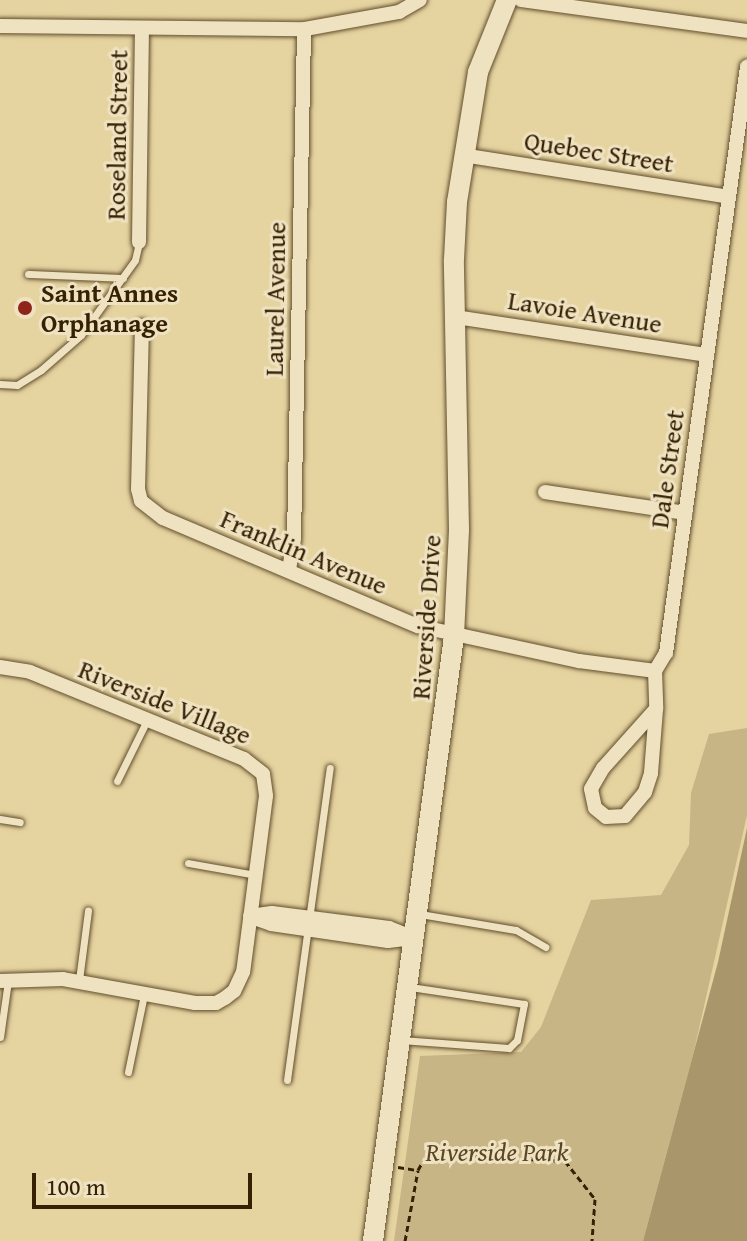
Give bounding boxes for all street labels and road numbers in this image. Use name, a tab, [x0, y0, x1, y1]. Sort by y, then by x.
street label: Roseland Street	[100, 50, 134, 220]
street label: Quebec Street	[522, 125, 676, 179]
street label: Laurel Avenue	[258, 222, 292, 376]
street label: Lavoie Avenue	[506, 284, 664, 340]
street label: Dale Street	[643, 408, 691, 530]
street label: Franklin Avenue	[216, 503, 392, 601]
street label: Riverside Drive	[405, 533, 447, 701]
street label: Riverside Village	[74, 653, 256, 751]

